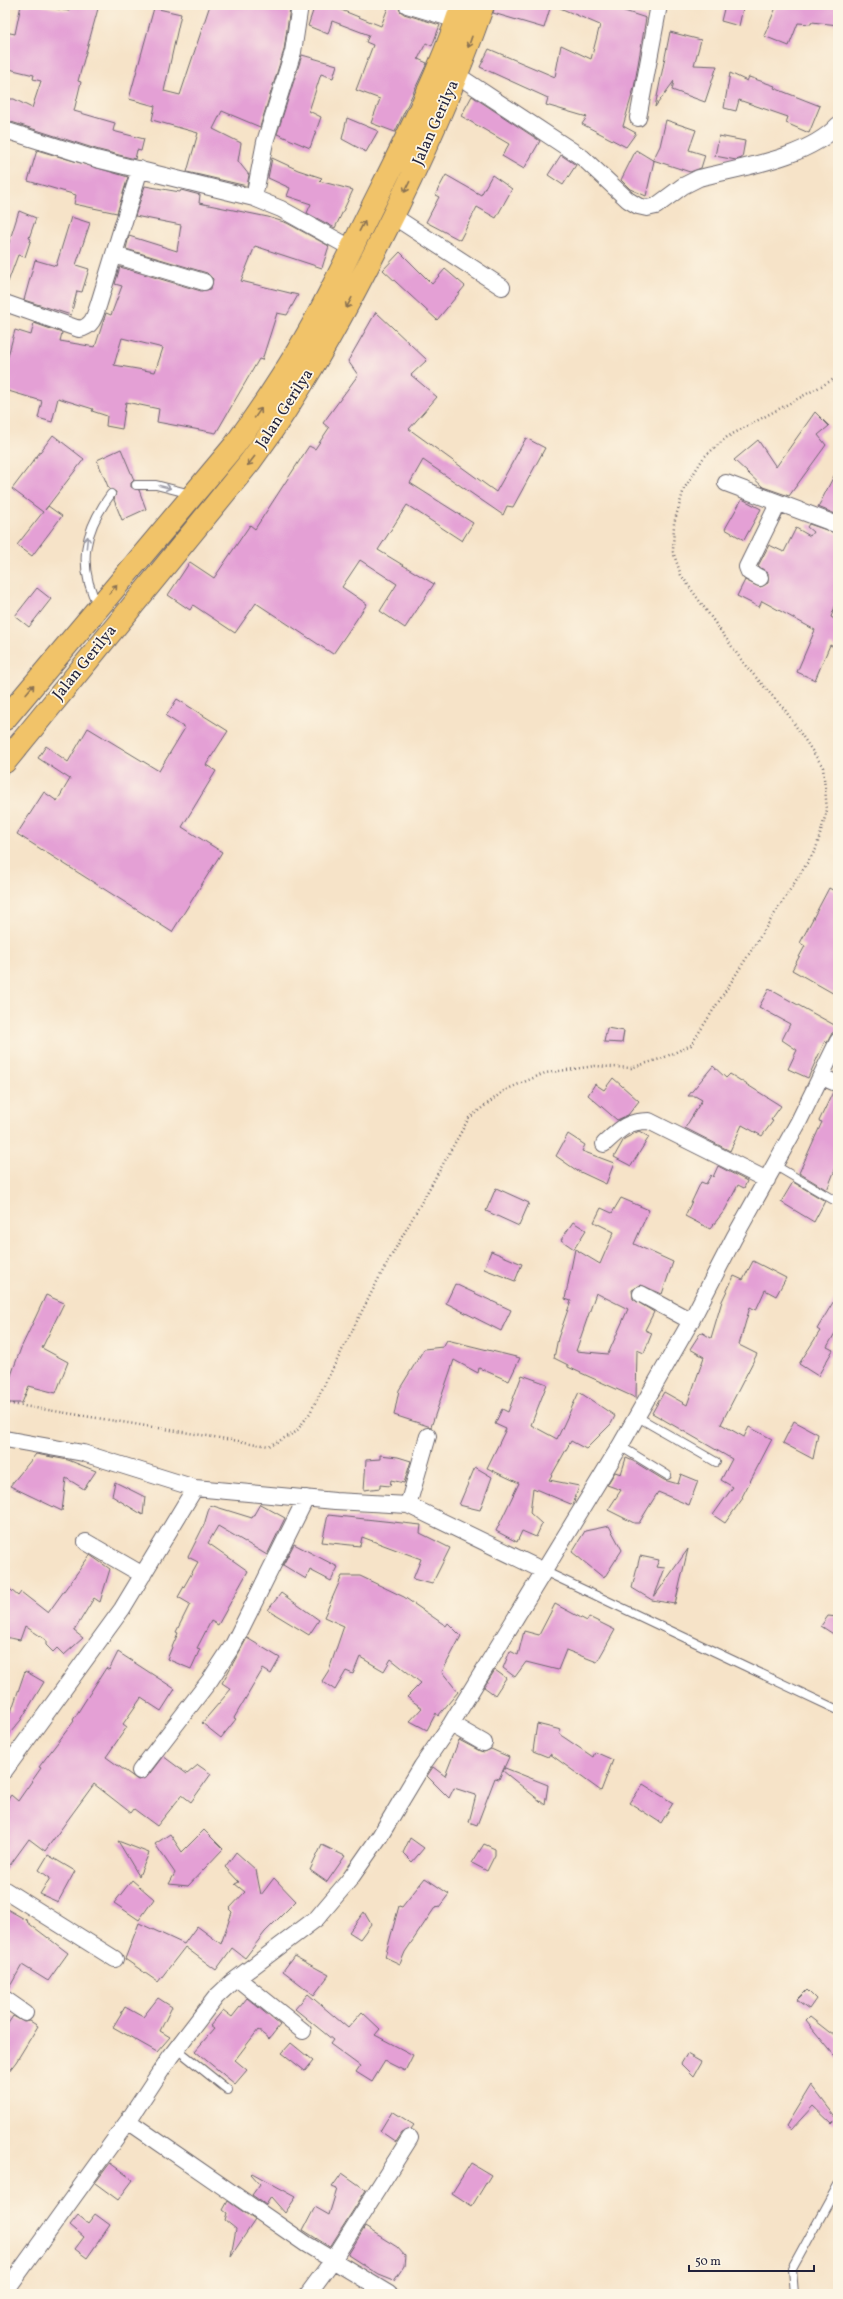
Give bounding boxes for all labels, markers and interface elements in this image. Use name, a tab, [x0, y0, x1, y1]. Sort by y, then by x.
one-way arrow	[466, 35, 474, 47]
street label: Jalan Gerilya	[407, 77, 465, 169]
one-way arrow	[403, 180, 410, 192]
one-way arrow	[359, 221, 366, 233]
one-way arrow	[344, 296, 352, 308]
street label: Jalan Gerilya	[251, 365, 319, 453]
one-way arrow	[254, 408, 262, 419]
one-way arrow	[247, 455, 255, 466]
one-way arrow	[158, 484, 171, 492]
one-way arrow	[84, 536, 91, 549]
one-way arrow	[108, 583, 117, 594]
street label: Jalan Gerilya	[48, 621, 122, 705]
one-way arrow	[25, 683, 34, 694]
scale bar	[689, 2247, 814, 2273]
text: 50 m	[695, 2254, 721, 2270]

